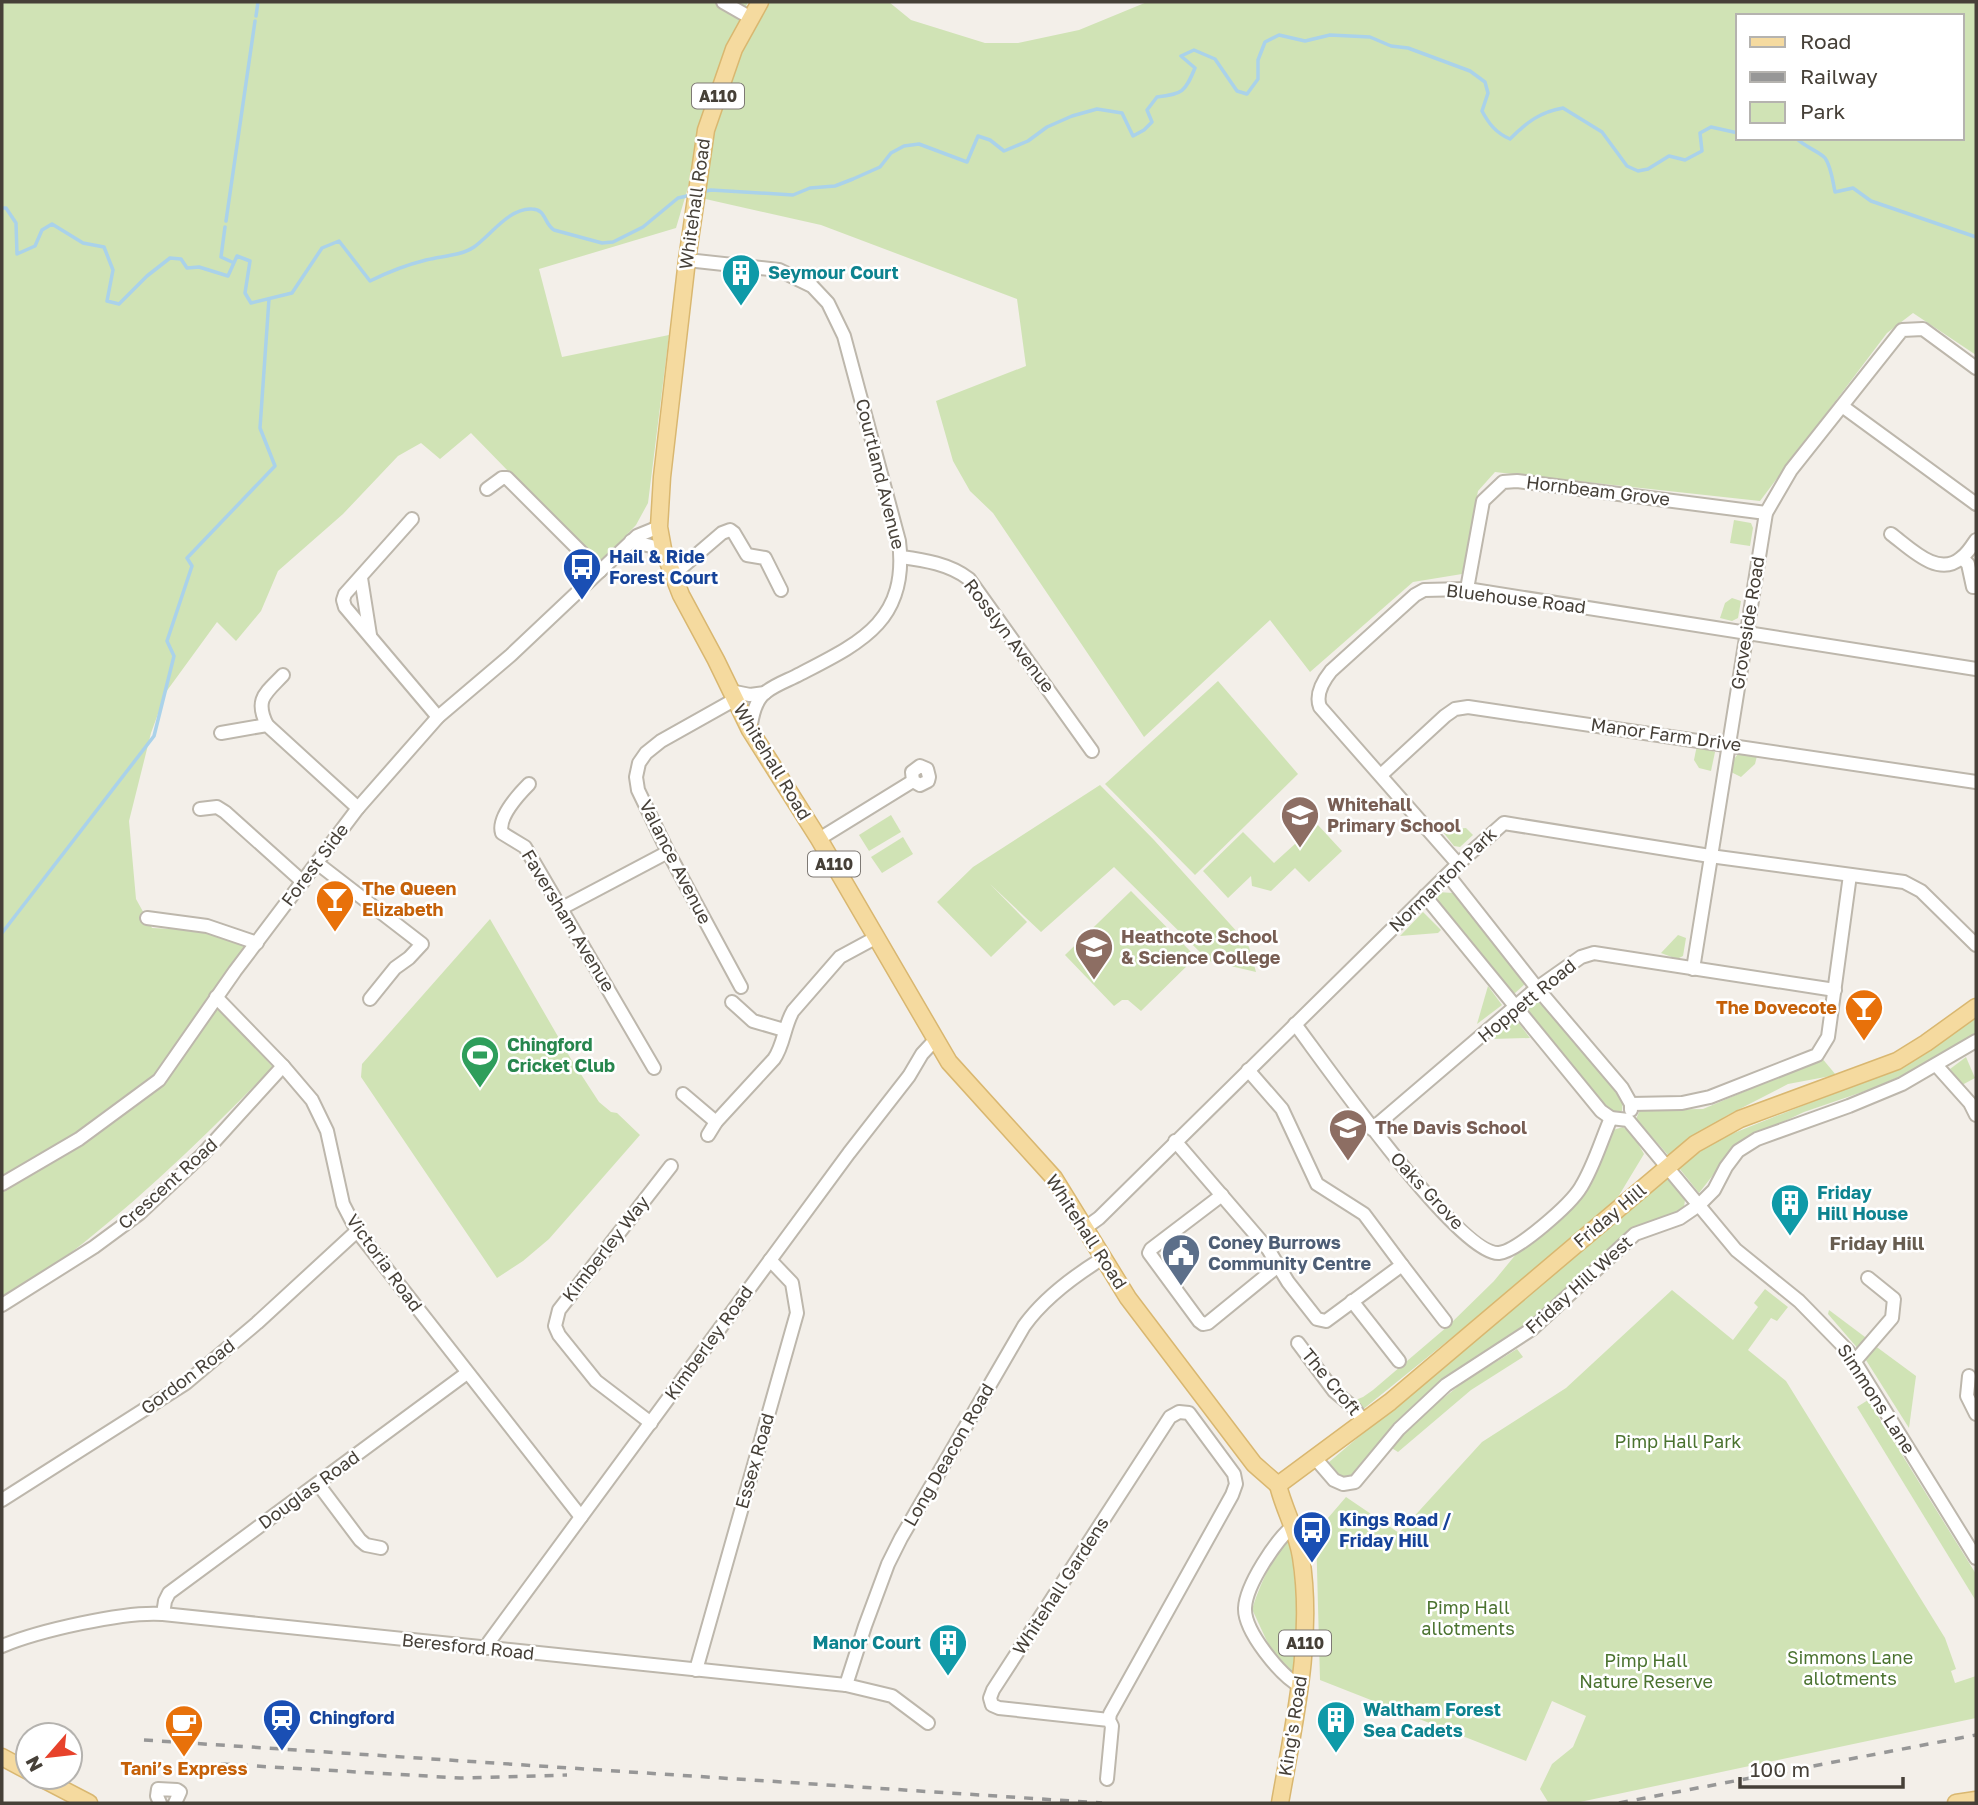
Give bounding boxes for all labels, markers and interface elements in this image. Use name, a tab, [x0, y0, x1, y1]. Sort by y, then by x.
legend	[1736, 14, 1964, 140]
text: Road	[1800, 28, 1851, 54]
text: Railway	[1800, 63, 1878, 89]
road number: A110	[692, 83, 744, 108]
text: Park	[1800, 98, 1846, 124]
street label: Whitehall Road	[674, 137, 714, 271]
building icon: Seymour Court	[720, 252, 762, 307]
place label: Seymour Court	[768, 261, 899, 283]
street label: Courtland Avenue	[852, 396, 910, 551]
street label: Hornbeam Grove	[1525, 470, 1671, 510]
place label: Hail & Ride Forest Court	[609, 545, 718, 588]
bus stop icon: Hail & Ride Forest Court	[561, 546, 603, 601]
street label: Groveside Road	[1726, 555, 1768, 691]
street label: Rosslyn Avenue	[960, 574, 1060, 697]
street label: Bluehouse Road	[1445, 579, 1587, 617]
street label: Whitehall Road	[729, 699, 816, 824]
street label: Manor Farm Drive	[1590, 713, 1743, 755]
place label: Whitehall Primary School	[1327, 793, 1461, 836]
school or university icon: Whitehall Primary School	[1279, 794, 1321, 849]
street label: Valance Avenue	[635, 796, 717, 927]
street label: Forest Side	[276, 819, 352, 910]
street label: Normanton Park	[1384, 822, 1501, 936]
street label: Faversham Avenue	[518, 845, 620, 996]
road number: A110	[808, 852, 860, 876]
place label: The Queen Elizabeth	[362, 877, 457, 920]
bar icon: The Queen Elizabeth	[314, 878, 356, 933]
place label: Heathcote School & Science College	[1121, 925, 1281, 968]
school or university icon: Heathcote School & Science College	[1073, 926, 1115, 981]
street label: Hoppett Road	[1473, 954, 1580, 1046]
bar icon: The Dovecote	[1843, 987, 1885, 1042]
place label: The Dovecote	[1716, 996, 1837, 1018]
place label: Chingford Cricket Club	[507, 1033, 615, 1076]
sports icon: Chingford Cricket Club	[459, 1034, 501, 1089]
school or university icon: The Davis School	[1327, 1107, 1369, 1162]
place label: The Davis School	[1375, 1116, 1527, 1138]
street label: Crescent Road	[113, 1133, 222, 1234]
street label: Oaks Grove	[1386, 1147, 1469, 1234]
street label: Whitehall Road	[1042, 1170, 1132, 1293]
street label: Friday Hill	[1569, 1178, 1650, 1252]
place label: Friday Hill House	[1817, 1181, 1908, 1224]
building icon: Friday Hill House	[1769, 1182, 1811, 1237]
street label: Kimberley Way	[557, 1191, 653, 1306]
street label: Victoria Road	[342, 1209, 428, 1316]
street label: Friday Hill West	[1520, 1230, 1636, 1338]
place label: Coney Burrows Community Centre	[1208, 1231, 1372, 1274]
district label: Friday Hill	[1830, 1231, 1924, 1254]
public building icon: Coney Burrows Community Centre	[1160, 1232, 1202, 1287]
street label: Kimberley Road	[659, 1281, 757, 1404]
street label: Gordon Road	[136, 1334, 239, 1419]
street label: Simmons Lane	[1833, 1340, 1920, 1457]
street label: The Croft	[1297, 1343, 1366, 1419]
street label: Long Deacon Road	[898, 1379, 998, 1530]
street label: Essex Road	[730, 1410, 778, 1511]
park label: Pimp Hall Park	[1615, 1430, 1741, 1452]
street label: Douglas Road	[254, 1445, 363, 1533]
place label: Kings Road / Friday Hill	[1339, 1508, 1452, 1551]
bus stop icon: Kings Road / Friday Hill	[1291, 1509, 1333, 1564]
street label: Whitehall Gardens	[1007, 1512, 1113, 1659]
park label: Pimp Hall allotments	[1421, 1596, 1515, 1639]
building icon: Manor Court	[927, 1622, 969, 1677]
street label: Beresford Road	[401, 1628, 535, 1664]
road number: A110	[1279, 1630, 1331, 1656]
place label: Manor Court	[812, 1631, 921, 1653]
park label: Simmons Lane allotments	[1787, 1646, 1913, 1689]
park label: Pimp Hall Nature Reserve	[1579, 1649, 1713, 1692]
street label: King's Road	[1273, 1674, 1311, 1778]
station icon: Chingford	[261, 1697, 303, 1752]
place label: Waltham Forest Sea Cadets	[1363, 1698, 1501, 1741]
building icon: Waltham Forest Sea Cadets	[1315, 1699, 1357, 1754]
cafe icon: Tani’s Express	[163, 1703, 205, 1758]
place label: Chingford	[309, 1706, 395, 1728]
north arrow	[14, 1721, 84, 1791]
scale bar	[1740, 1745, 1903, 1789]
text: N	[20, 1752, 47, 1776]
text: 100 m	[1750, 1756, 1810, 1782]
place label: Tani’s Express	[121, 1757, 247, 1779]

